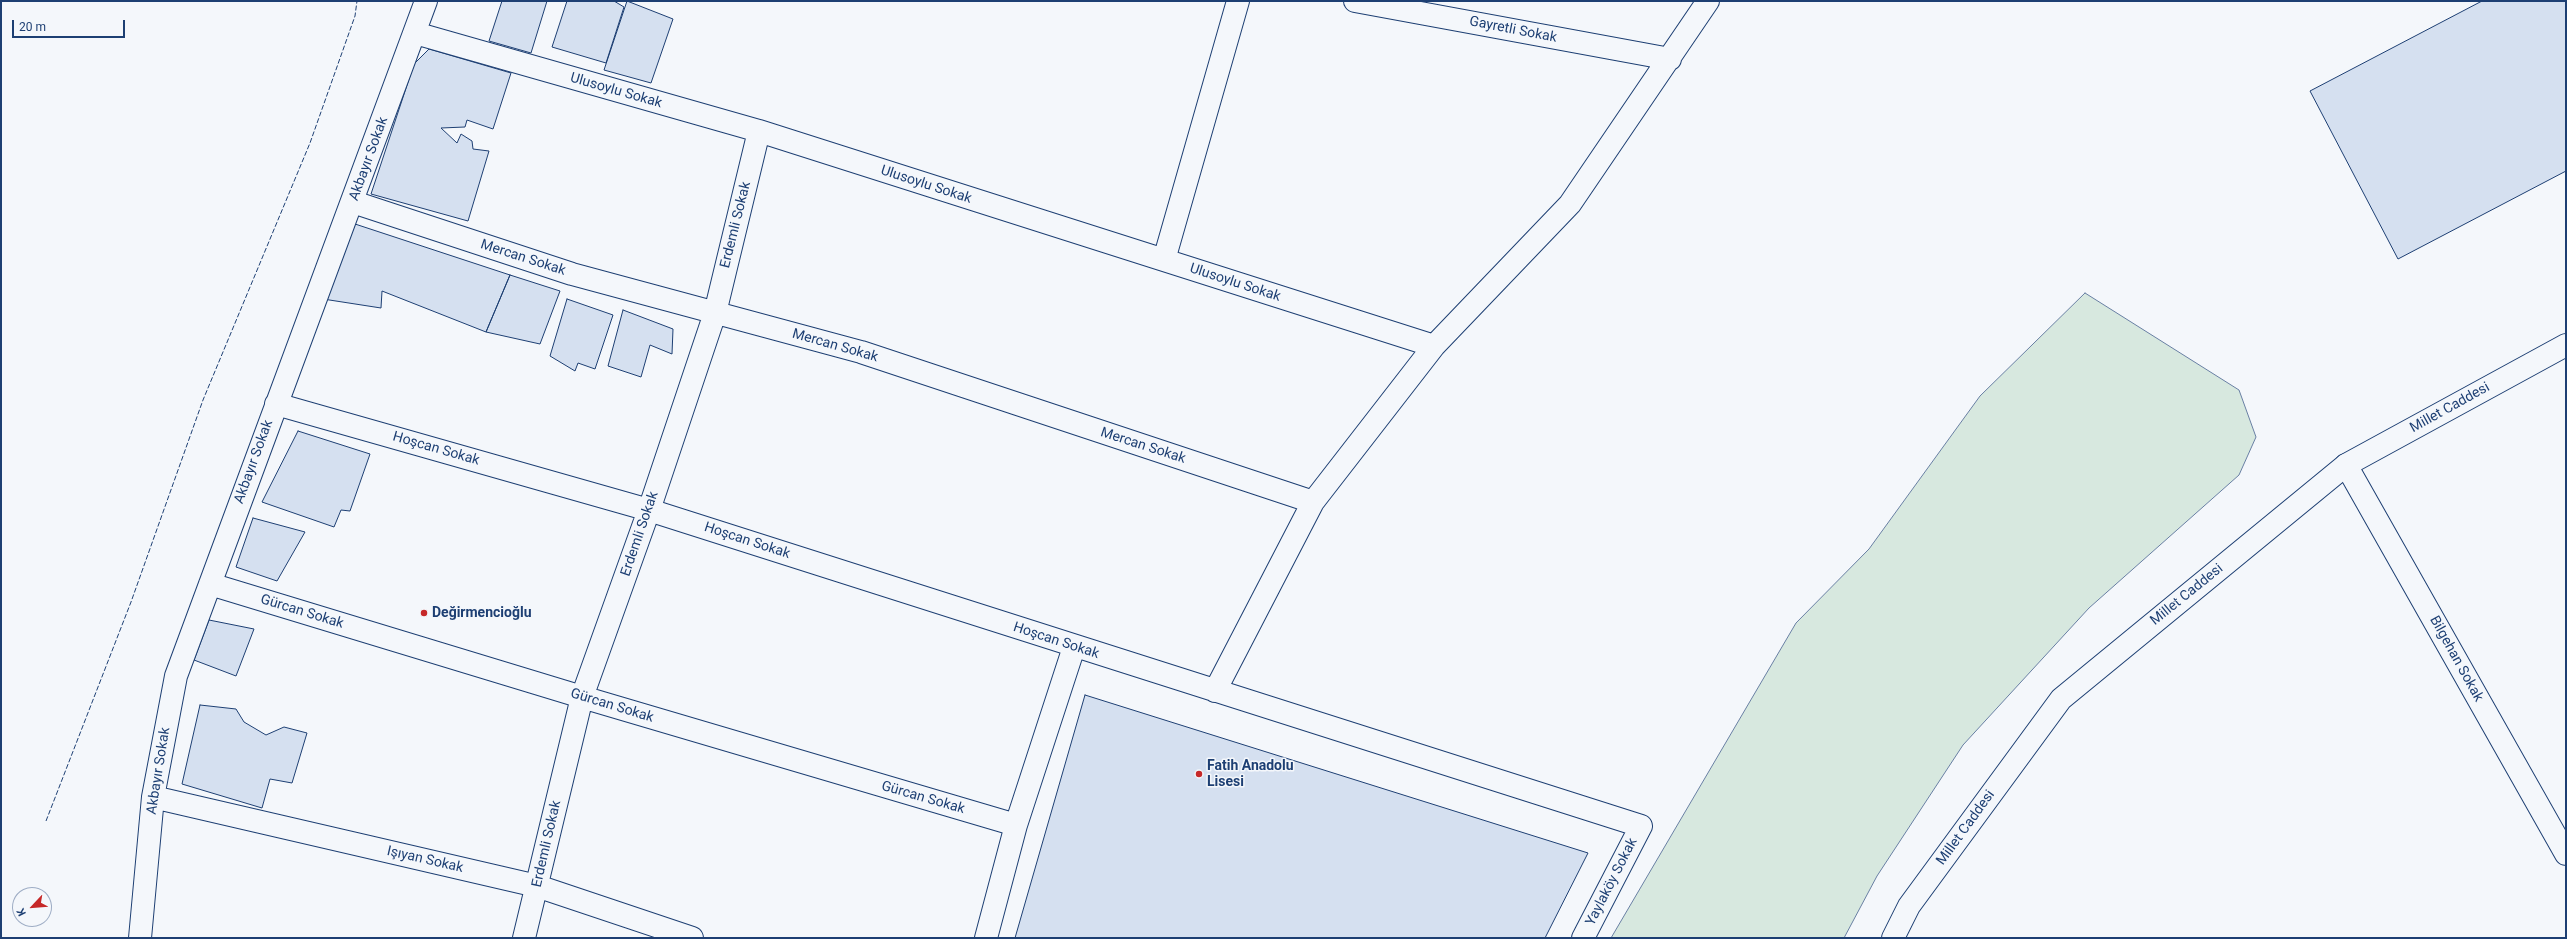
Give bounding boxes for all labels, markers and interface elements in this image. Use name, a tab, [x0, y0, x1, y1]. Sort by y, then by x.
scale bar	[14, 12, 127, 38]
street label: Gayretli Sokak	[1468, 13, 1558, 47]
text: 20 m	[19, 20, 46, 34]
street label: Ulusoylu Sokak	[568, 70, 664, 112]
street label: Akbayır Sokak	[346, 115, 392, 203]
street label: Ulusoylu Sokak	[878, 162, 974, 208]
street label: Erdemli Sokak	[717, 180, 755, 270]
street label: Mercan Sokak	[478, 236, 568, 280]
street label: Ulusoylu Sokak	[1187, 260, 1283, 306]
street label: Mercan Sokak	[790, 326, 880, 366]
street label: Millet Caddesi	[2407, 379, 2493, 437]
street label: Akbayır Sokak	[231, 418, 277, 506]
street label: Mercan Sokak	[1098, 424, 1188, 468]
street label: Hoşcan Sokak	[391, 429, 481, 469]
street label: Erdemli Sokak	[618, 489, 662, 579]
street label: Hoşcan Sokak	[702, 519, 792, 563]
street label: Millet Caddesi	[2147, 561, 2227, 629]
street label: Gürcan Sokak	[258, 591, 346, 633]
place label: Değirmencioğlu	[432, 605, 531, 621]
marker: Değirmencioğlu	[419, 608, 429, 618]
street label: Bilgehan Sokak	[2426, 613, 2486, 705]
street label: Hoşcan Sokak	[1011, 619, 1101, 663]
street label: Gürcan Sokak	[568, 685, 656, 727]
street label: Akbayır Sokak	[144, 726, 174, 816]
place label: Fatih Anadolu Lisesi	[1207, 758, 1294, 790]
marker: Fatih Anadolu Lisesi	[1194, 769, 1204, 779]
street label: Gürcan Sokak	[879, 778, 967, 818]
street label: Millet Caddesi	[1933, 787, 1999, 869]
street label: Erdemli Sokak	[529, 799, 565, 889]
street label: Yaylaköy Sokak	[1583, 835, 1641, 929]
street label: Işıyan Sokak	[385, 843, 465, 877]
north arrow	[12, 887, 52, 927]
text: K	[14, 906, 29, 918]

